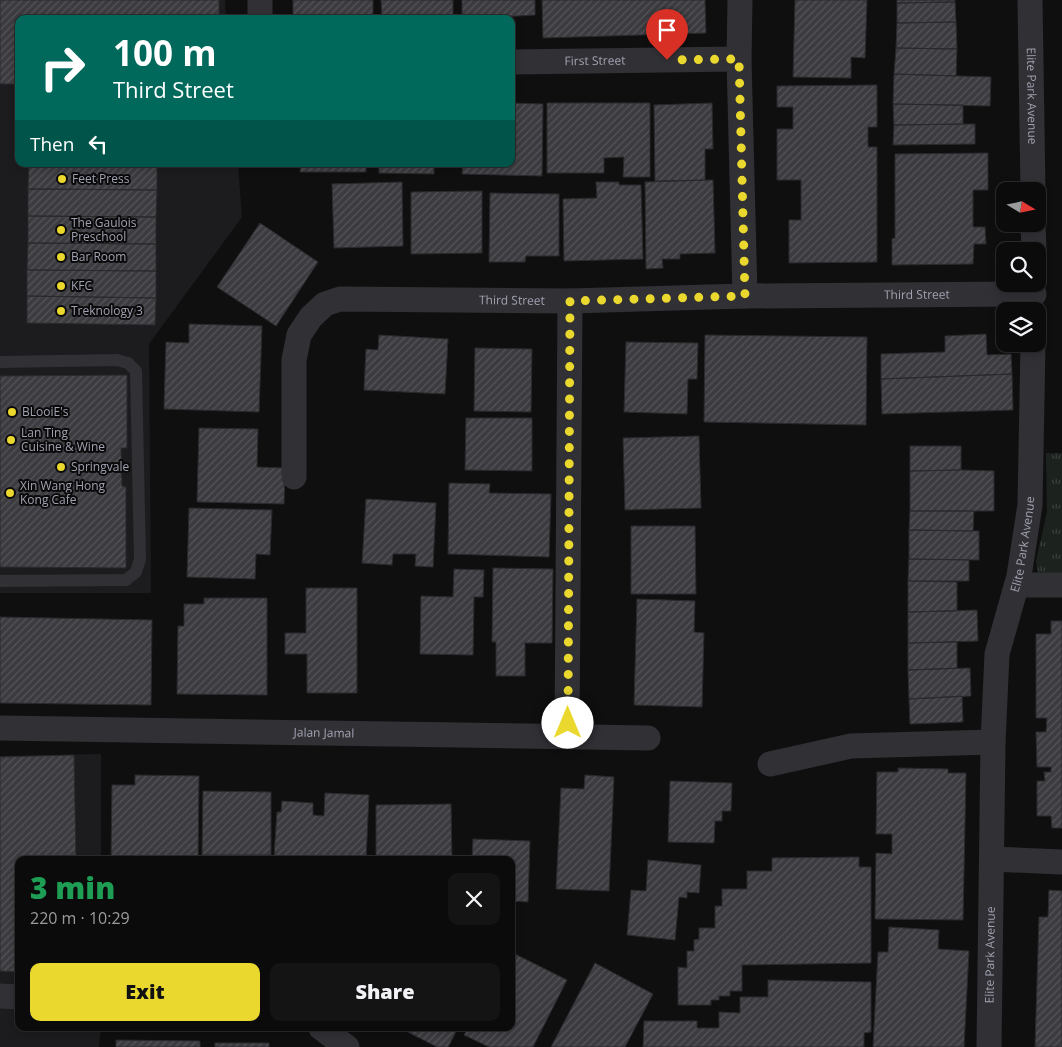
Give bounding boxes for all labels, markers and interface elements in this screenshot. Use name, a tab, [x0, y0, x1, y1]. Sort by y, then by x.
pin	[646, 9, 688, 60]
icon: arrive	[653, 16, 681, 44]
text: 100 m	[113, 29, 217, 76]
icon: right	[30, 35, 95, 100]
street label: Elite Park Avenue	[1023, 47, 1041, 145]
street label: First Street	[564, 51, 626, 69]
text: Third Street	[113, 74, 234, 104]
icon: left	[84, 130, 112, 158]
text: Then	[30, 131, 74, 157]
place label: Feet Press	[72, 170, 130, 187]
marker: Feet Press	[56, 173, 68, 185]
north arrow	[996, 182, 1046, 232]
map controls	[996, 182, 1046, 352]
place label: The Gaulois Preschool	[71, 214, 137, 245]
marker: The Gaulois Preschool	[55, 224, 67, 236]
button: search	[996, 242, 1046, 292]
place label: Bar Room	[71, 248, 126, 265]
marker: Bar Room	[55, 251, 67, 263]
place label: KFC	[71, 277, 93, 294]
marker: KFC	[55, 280, 67, 292]
street label: Third Street	[884, 286, 950, 303]
street label: Third Street	[479, 291, 545, 309]
place label: Treknology 3	[71, 302, 143, 319]
button: layers	[996, 302, 1046, 352]
marker: Treknology 3	[55, 305, 67, 317]
place label: BLooiE's	[22, 403, 69, 420]
marker: BLooiE's	[6, 406, 18, 418]
place label: Lan Ting Cuisine & Wine	[21, 424, 105, 455]
marker: Lan Ting Cuisine & Wine	[5, 434, 17, 446]
place label: Springvale	[71, 458, 129, 475]
marker: Springvale	[55, 461, 67, 473]
place label: Xin Wang Hong Kong Cafe	[20, 477, 106, 508]
marker: Xin Wang Hong Kong Cafe	[4, 487, 16, 499]
street label: Elite Park Avenue	[1006, 496, 1038, 594]
position arrow	[541, 696, 593, 748]
street label: Jalan Jamal	[292, 724, 355, 741]
text: 3 min	[30, 867, 115, 908]
button: close	[448, 873, 500, 925]
street label: Elite Park Avenue	[981, 906, 999, 1004]
text: 220 m · 10:29	[30, 907, 130, 929]
button: Exit	[30, 963, 260, 1021]
button: Share	[270, 963, 500, 1021]

